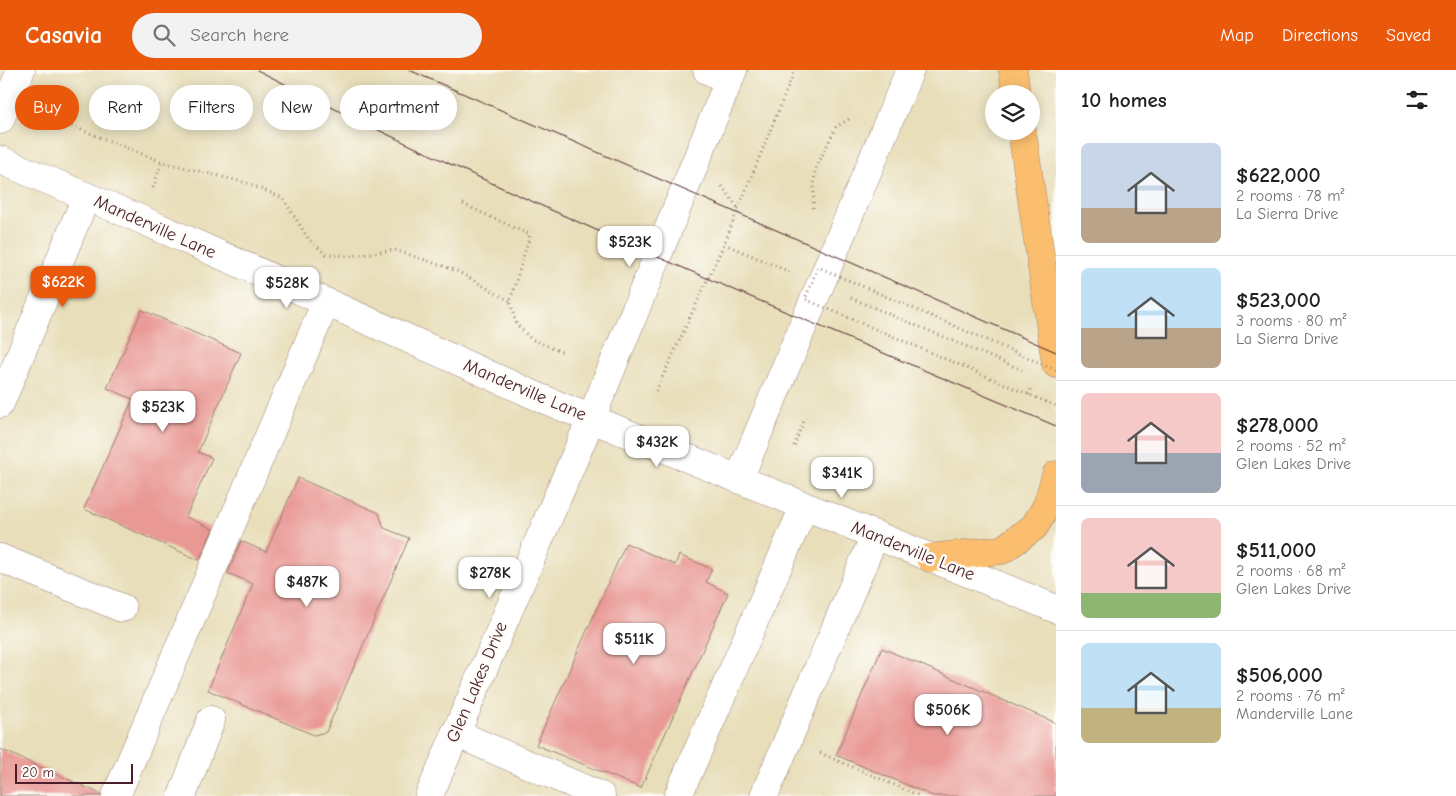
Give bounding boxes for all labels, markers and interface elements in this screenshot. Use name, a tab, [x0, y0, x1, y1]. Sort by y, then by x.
search box	[132, 13, 482, 58]
text: Casavia	[25, 21, 102, 49]
icon: search	[150, 21, 178, 49]
text: Search here	[190, 24, 289, 46]
text: Map	[1220, 25, 1254, 46]
text: Directions	[1282, 25, 1358, 46]
text: Saved	[1386, 25, 1431, 46]
chip: Buy	[15, 85, 79, 130]
chip: Rent	[89, 85, 160, 130]
chip: Filters	[170, 85, 253, 130]
chip: New	[263, 85, 330, 130]
chip: Apartment	[340, 85, 457, 130]
map controls	[985, 85, 1040, 140]
button: layers	[985, 85, 1040, 140]
icon: filters	[1403, 86, 1431, 114]
text: 10 homes	[1081, 88, 1167, 112]
icon: home	[1121, 163, 1181, 223]
text: $622,000	[1236, 163, 1321, 187]
text: 2 rooms · 78 m²	[1236, 187, 1344, 205]
street label: Manderville Lane	[91, 191, 219, 263]
text: La Sierra Drive	[1236, 205, 1338, 223]
pin: $523K	[595, 226, 665, 268]
text: $523K	[609, 233, 652, 251]
pin: $622K	[28, 266, 98, 308]
pin: $528K	[252, 266, 322, 309]
text: $622K	[42, 273, 84, 291]
text: $528K	[265, 274, 309, 292]
icon: home	[1121, 288, 1181, 348]
text: $523,000	[1236, 288, 1321, 312]
text: 3 rooms · 80 m²	[1236, 312, 1346, 330]
text: La Sierra Drive	[1236, 330, 1338, 348]
street label: Manderville Lane	[460, 355, 590, 425]
pin: $523K	[128, 390, 198, 433]
text: $523K	[142, 398, 185, 416]
icon: home	[1121, 413, 1181, 473]
text: $278,000	[1236, 413, 1319, 437]
pin: $432K	[622, 426, 692, 468]
text: $432K	[636, 433, 678, 451]
text: 2 rooms · 52 m²	[1236, 437, 1346, 455]
text: Glen Lakes Drive	[1236, 455, 1351, 473]
pin: $341K	[807, 456, 877, 499]
text: $341K	[822, 464, 862, 482]
street label: Manderville Lane	[848, 517, 978, 585]
icon: home	[1121, 538, 1181, 598]
text: $511,000	[1236, 538, 1316, 562]
pin: $278K	[455, 556, 525, 599]
text: 2 rooms · 68 m²	[1236, 562, 1346, 580]
text: $278K	[469, 564, 511, 582]
pin: $487K	[272, 566, 342, 608]
text: $487K	[286, 573, 328, 591]
text: Glen Lakes Drive	[1236, 580, 1351, 598]
street label: Glen Lakes Drive	[442, 618, 512, 746]
pin: $511K	[599, 622, 669, 665]
text: $511K	[614, 630, 654, 648]
icon: home	[1121, 663, 1181, 723]
text: $506,000	[1236, 663, 1323, 687]
text: 2 rooms · 76 m²	[1236, 687, 1345, 705]
pin: $506K	[913, 694, 983, 736]
text: $506K	[926, 701, 970, 719]
text: Manderville Lane	[1236, 705, 1353, 723]
scale bar	[15, 761, 132, 784]
text: 20 m	[22, 764, 54, 781]

